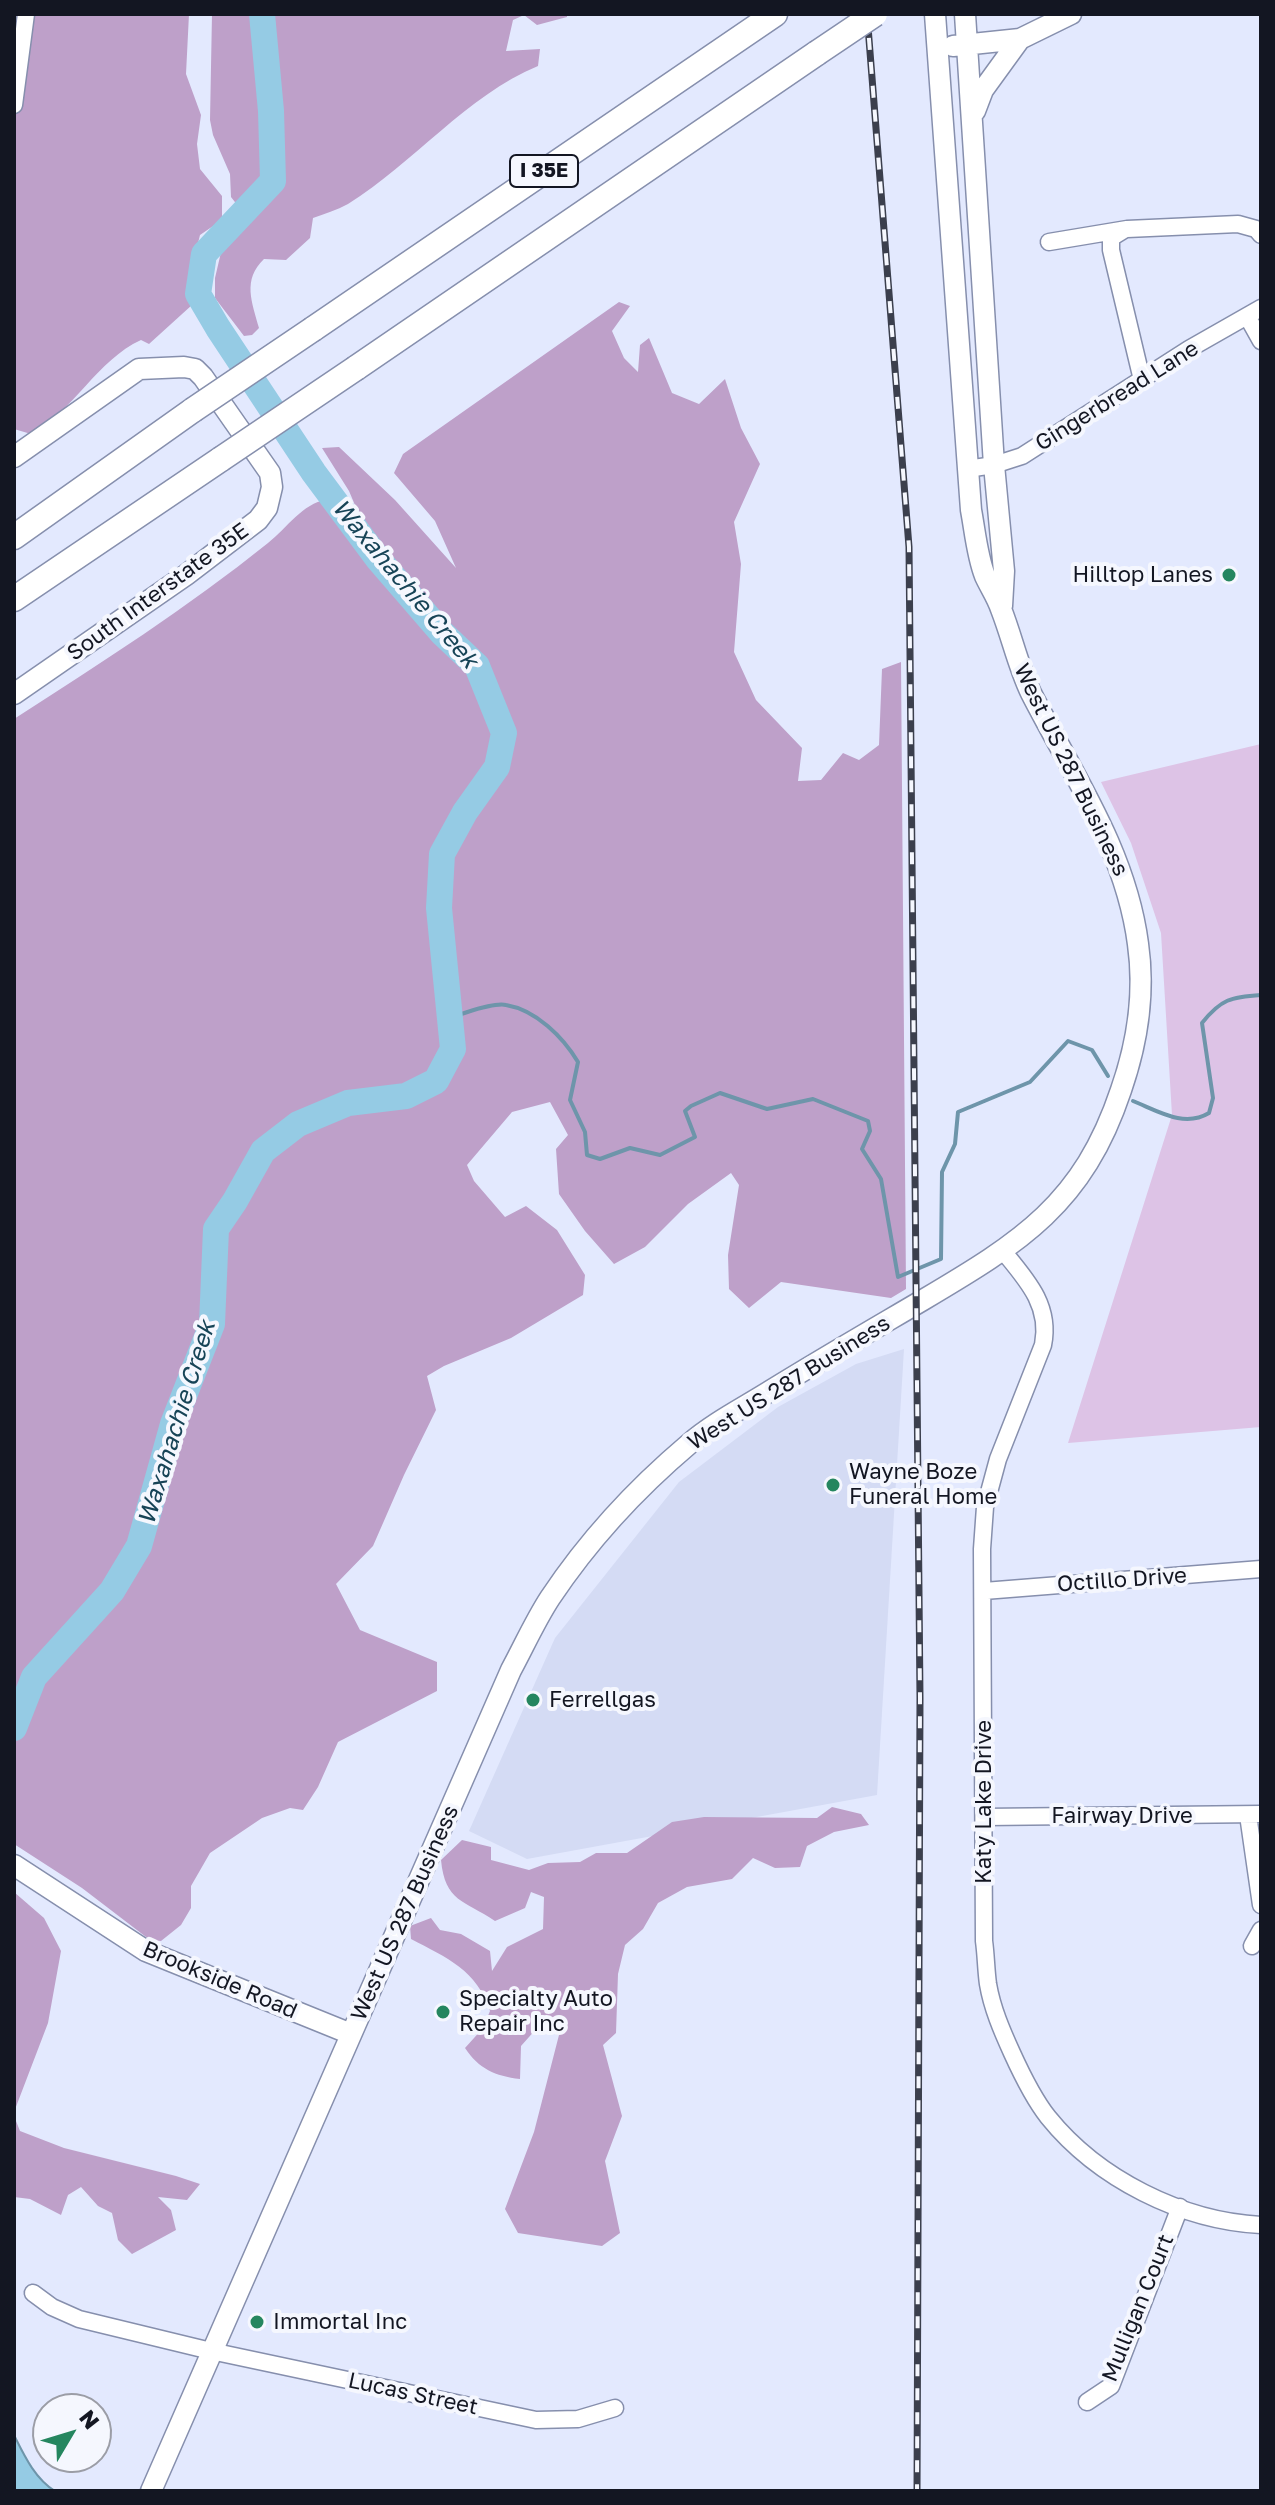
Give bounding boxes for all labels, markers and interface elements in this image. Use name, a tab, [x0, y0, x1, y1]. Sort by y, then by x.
road number: I 35E	[510, 155, 578, 187]
street label: Gingerbread Lane	[1031, 335, 1203, 457]
water label: Waxahachie Creek	[326, 494, 484, 674]
street label: South Interstate 35E	[62, 517, 254, 667]
place label: Hilltop Lanes	[1073, 562, 1213, 588]
marker: Hilltop Lanes	[1220, 566, 1238, 584]
street label: West US 287 Business	[1008, 659, 1134, 881]
street label: West US 287 Business	[683, 1310, 895, 1456]
water label: Waxahachie Creek	[132, 1318, 222, 1528]
place label: Wayne Boze Funeral Home	[849, 1459, 997, 1510]
marker: Wayne Boze Funeral Home	[824, 1476, 842, 1494]
street label: Octillo Drive	[1056, 1562, 1188, 1598]
place label: Ferrellgas	[549, 1687, 656, 1713]
marker: Ferrellgas	[524, 1691, 542, 1709]
street label: Katy Lake Drive	[971, 1720, 997, 1884]
street label: West US 287 Business	[346, 1801, 464, 2025]
street label: Fairway Drive	[1051, 1803, 1193, 1829]
street label: Brookside Road	[139, 1936, 301, 2024]
place label: Specialty Auto Repair Inc	[459, 1986, 613, 2038]
marker: Specialty Auto Repair Inc	[434, 2003, 452, 2021]
street label: Mulligan Court	[1096, 2231, 1180, 2385]
place label: Immortal Inc	[273, 2309, 407, 2335]
marker: Immortal Inc	[248, 2313, 266, 2331]
street label: Lucas Street	[346, 2367, 480, 2421]
north arrow	[32, 2393, 112, 2473]
text: N	[74, 2404, 106, 2434]

